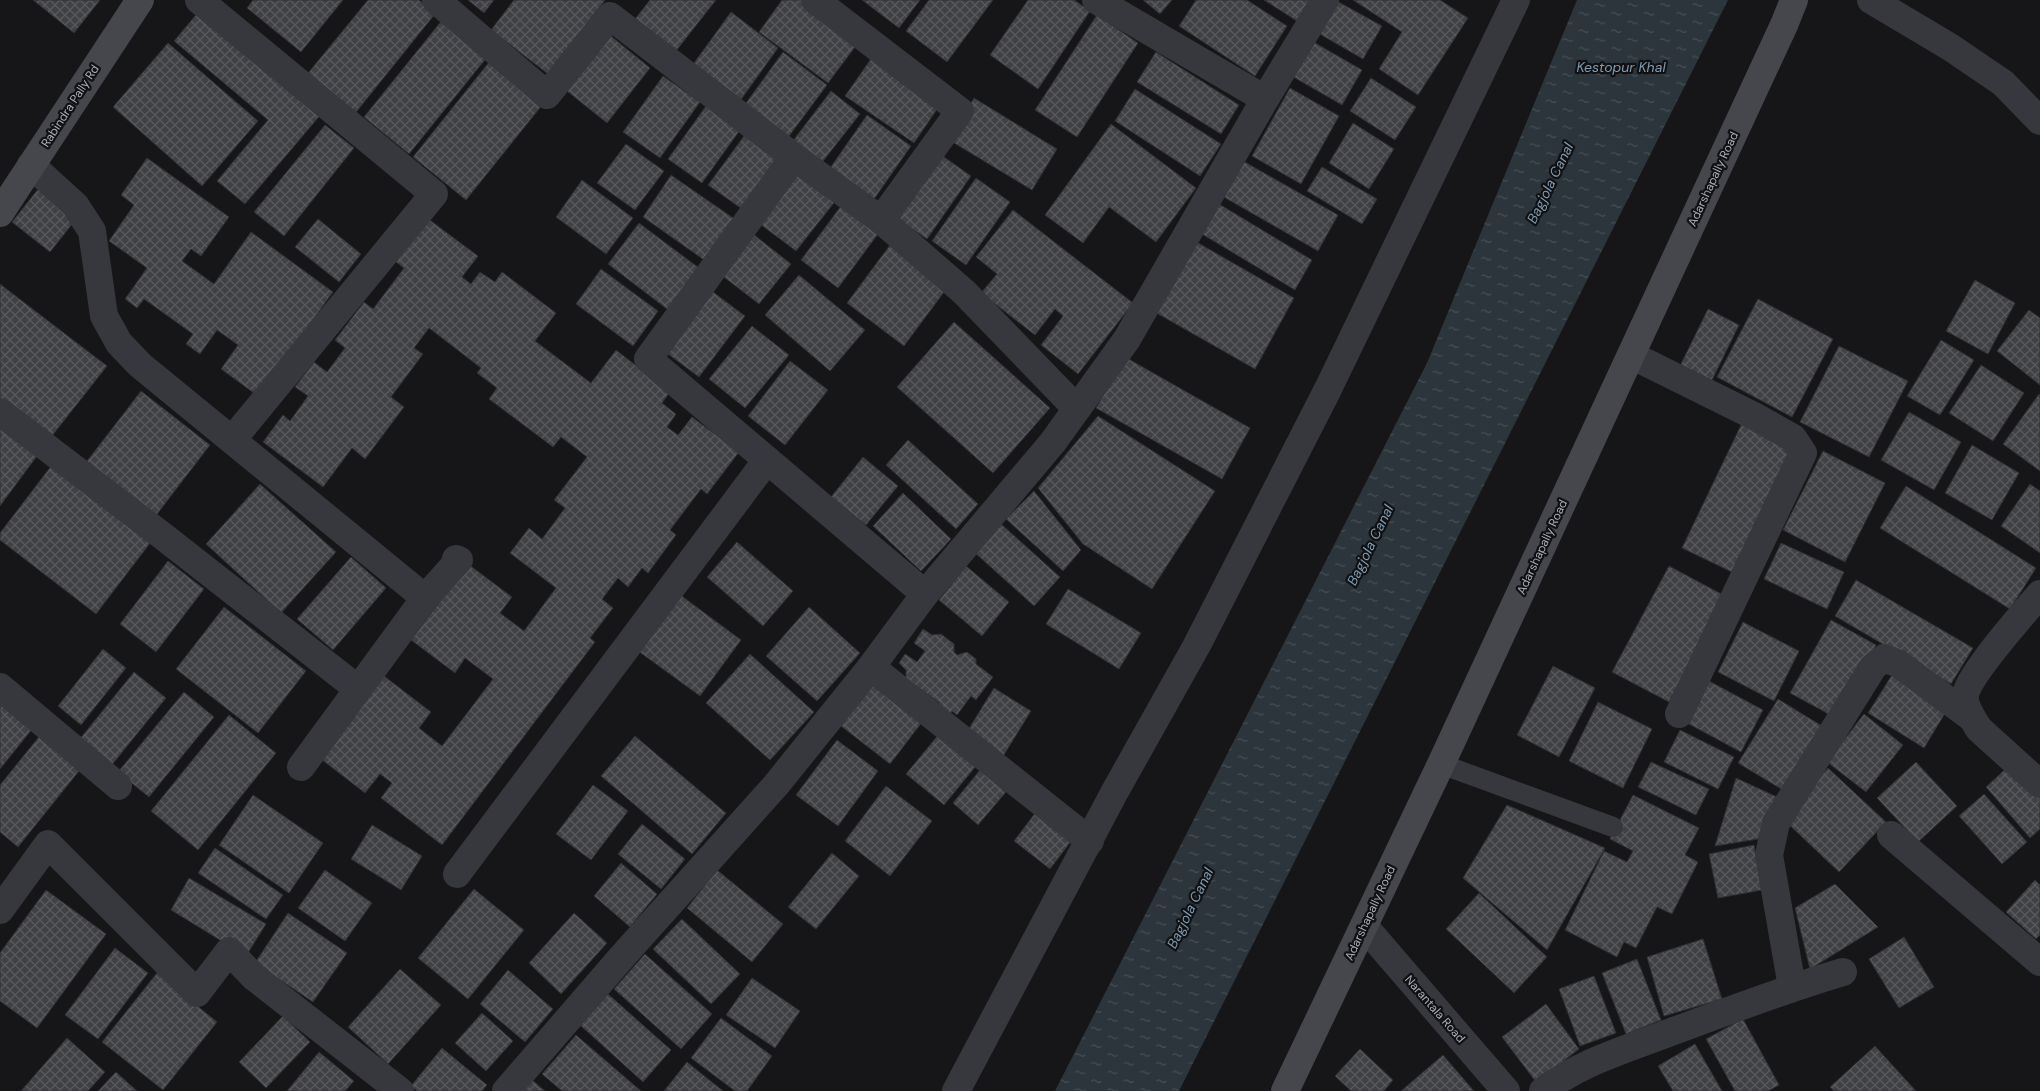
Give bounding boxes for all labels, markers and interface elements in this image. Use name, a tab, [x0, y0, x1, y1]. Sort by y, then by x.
water label: Kestopur Khal	[1576, 58, 1666, 76]
street label: Rabindra Pally Rd	[37, 62, 103, 150]
street label: Adarshapally Road	[1684, 129, 1742, 229]
water label: Bagjola Canal	[1523, 139, 1578, 226]
street label: Adarshapally Road	[1513, 497, 1571, 597]
water label: Bagjola Canal	[1343, 501, 1398, 588]
street label: Adarshapally Road	[1341, 863, 1399, 963]
water label: Bagjola Canal	[1163, 864, 1218, 951]
street label: Narantala Road	[1401, 972, 1469, 1046]

